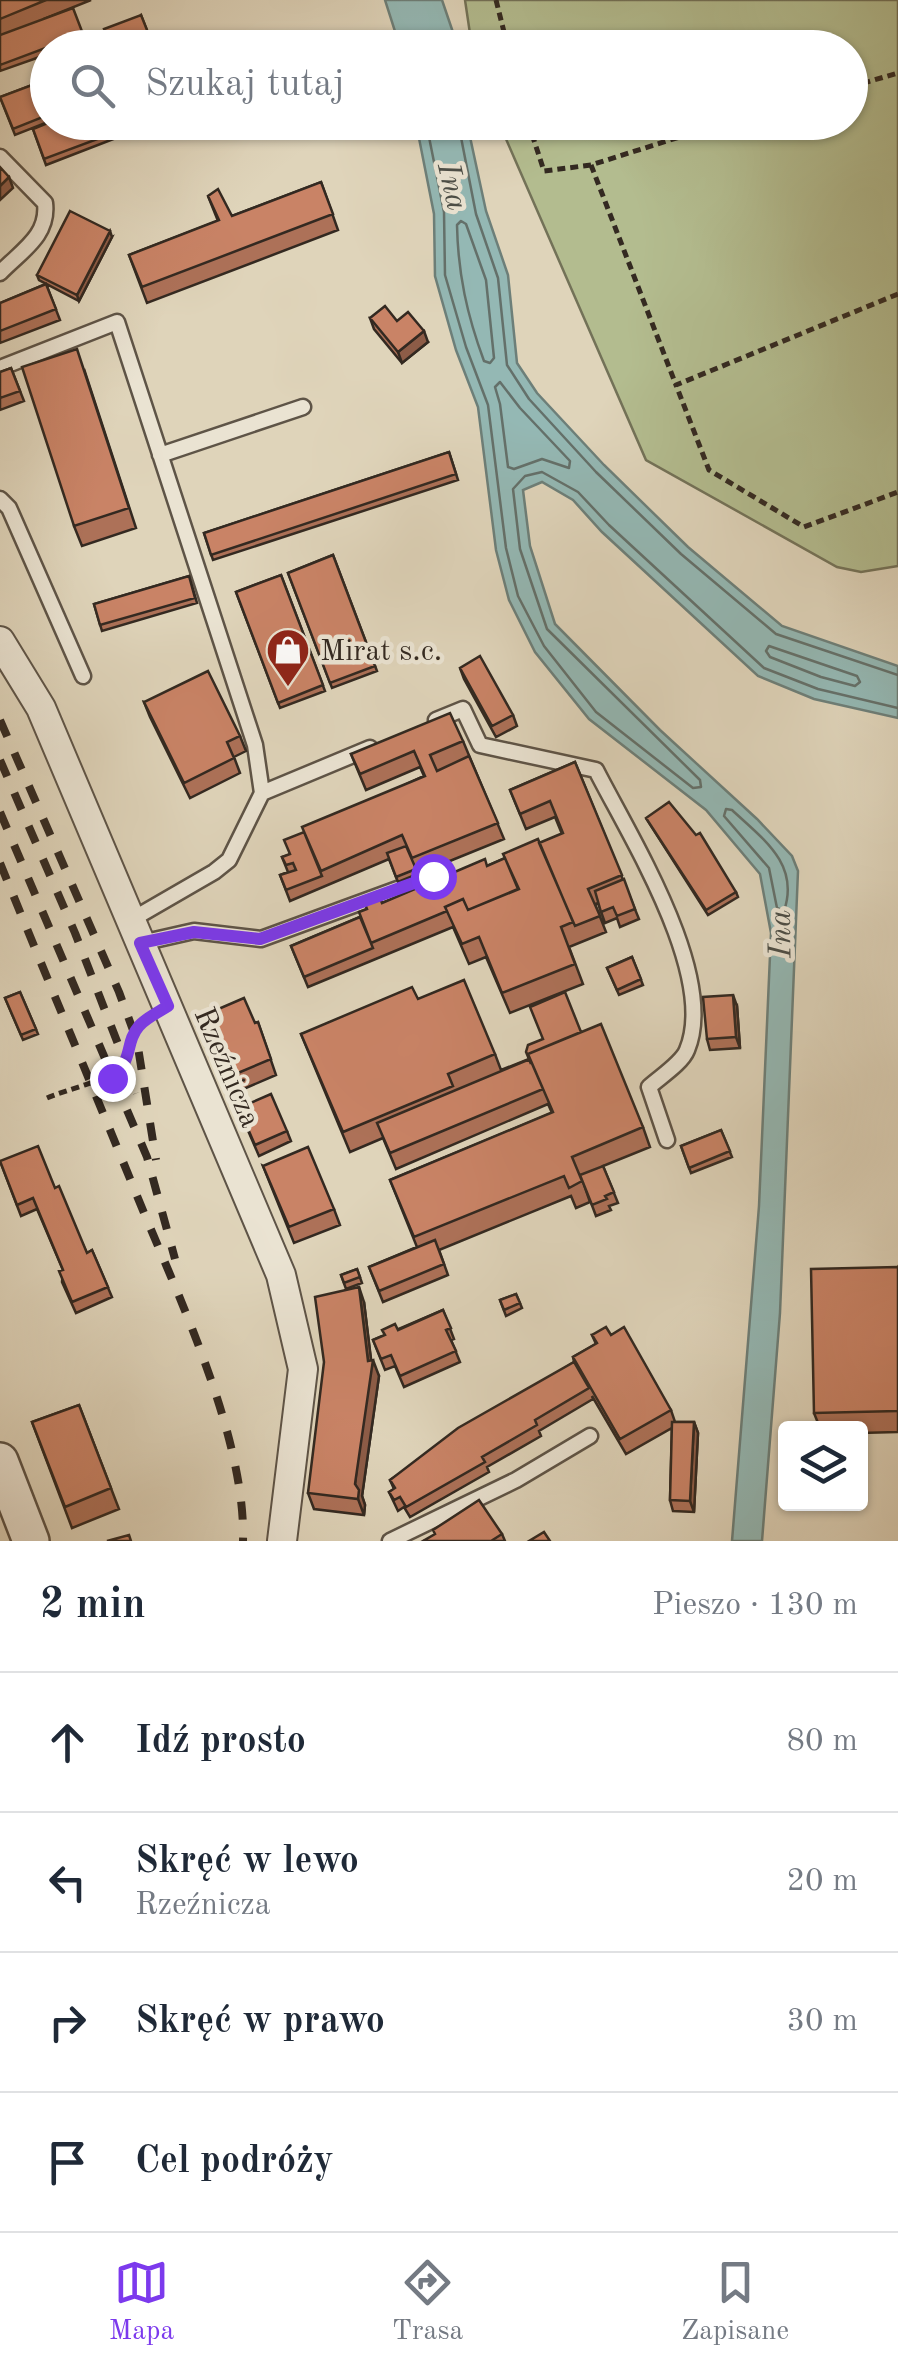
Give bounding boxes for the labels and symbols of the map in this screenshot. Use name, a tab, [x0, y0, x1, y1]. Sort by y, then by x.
water label: Ina	[430, 159, 472, 214]
shop icon: Mirat s.c.	[265, 627, 311, 688]
place label: Mirat s.c.	[320, 637, 442, 667]
route start	[411, 854, 457, 900]
water label: Ina	[766, 910, 798, 959]
street label: Rzeźnicza	[188, 1003, 265, 1132]
route end	[90, 1056, 136, 1102]

